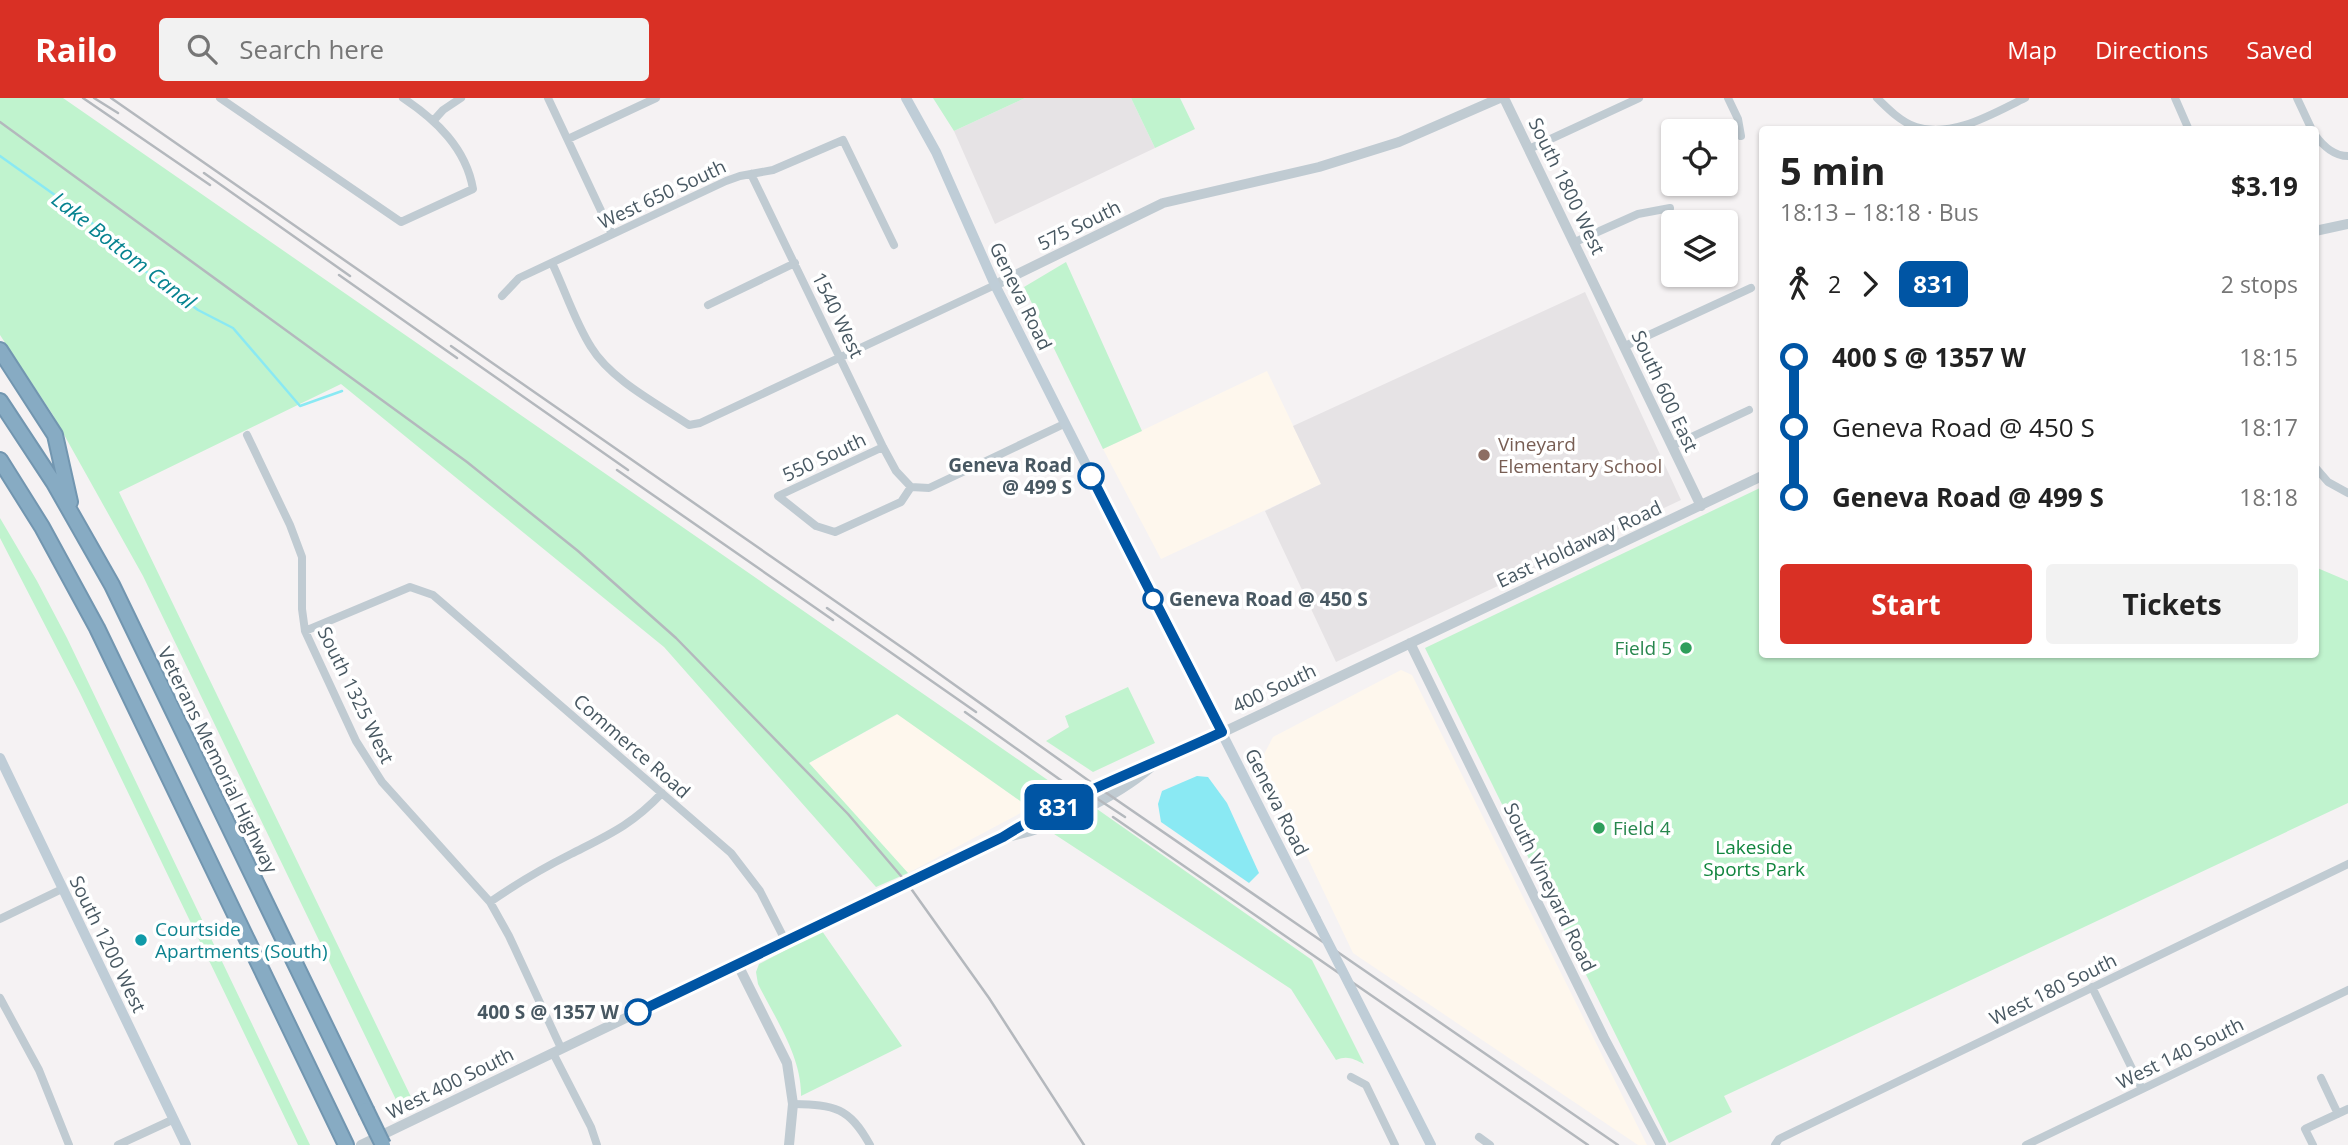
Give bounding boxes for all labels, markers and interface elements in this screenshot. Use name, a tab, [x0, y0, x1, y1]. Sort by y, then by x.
search box	[159, 18, 649, 81]
text: Railo	[35, 27, 117, 72]
icon: search	[183, 30, 221, 68]
text: Search here	[239, 31, 384, 67]
text: Map	[2007, 33, 2057, 66]
text: Directions	[2095, 33, 2208, 66]
text: Saved	[2246, 33, 2313, 66]
street label: South 1800 West	[1523, 113, 1612, 259]
map controls	[1661, 119, 1738, 287]
button: locate	[1661, 119, 1738, 196]
text: 5 min	[1780, 144, 1885, 196]
street label: West 650 South	[594, 153, 730, 235]
text: $3.19	[2231, 168, 2298, 204]
water label: Lake Bottom Canal	[46, 185, 202, 315]
street label: 575 South	[1033, 194, 1125, 256]
text: 18:13 – 18:18 · Bus	[1780, 196, 1979, 228]
button: layers	[1661, 210, 1738, 287]
street label: Geneva Road	[984, 238, 1058, 354]
icon: walk	[1780, 265, 1818, 303]
icon: forward	[1851, 265, 1889, 303]
text: 831	[1913, 267, 1954, 300]
street label: 1540 West	[806, 268, 870, 362]
text: 2	[1828, 268, 1841, 300]
text: 2 stops	[2221, 268, 2298, 300]
street label: South 600 East	[1625, 326, 1705, 456]
text: 400 S @ 1357 W	[1832, 339, 2026, 375]
text: 18:15	[2239, 341, 2298, 373]
text: Geneva Road @ 450 S	[1832, 409, 2095, 445]
text: 18:17	[2239, 411, 2298, 443]
street label: 550 South	[778, 426, 870, 488]
place label: Vineyard Elementary School	[1498, 431, 1662, 479]
marker: Vineyard Elementary School	[1476, 447, 1492, 463]
place label: Geneva Road @ 499 S	[948, 452, 1072, 500]
marker: Geneva Road @ 499 S	[1078, 463, 1104, 489]
text: Geneva Road @ 499 S	[1832, 479, 2104, 515]
text: 18:18	[2239, 481, 2298, 513]
street label: East Holdaway Road	[1492, 494, 1666, 594]
button: Start	[1780, 564, 2032, 644]
button: Tickets	[2046, 564, 2298, 644]
place label: Geneva Road @ 450 S	[1169, 586, 1368, 612]
marker: Geneva Road @ 450 S	[1143, 589, 1163, 609]
street label: South 1325 West	[312, 622, 401, 768]
place label: Field 5	[1615, 635, 1672, 661]
marker: Field 5	[1678, 640, 1694, 656]
street label: Veterans Memorial Highway	[152, 643, 284, 878]
street label: 400 South	[1228, 657, 1320, 719]
street label: Commerce Road	[568, 688, 696, 804]
street label: Geneva Road	[1239, 744, 1315, 860]
line badge: 831	[1019, 784, 1099, 830]
text: 831	[1038, 790, 1080, 823]
street label: South Vineyard Road	[1498, 798, 1602, 976]
place label: Field 4	[1613, 815, 1671, 841]
marker: Field 4	[1591, 820, 1607, 836]
park label: Lakeside Sports Park	[1703, 834, 1805, 882]
street label: South 1200 West	[64, 871, 153, 1017]
place label: Courtside Apartments (South)	[155, 916, 328, 964]
marker: Courtside Apartments (South)	[133, 932, 149, 948]
street label: West 180 South	[1985, 947, 2121, 1031]
place label: 400 S @ 1357 W	[477, 999, 620, 1025]
marker: 400 S @ 1357 W	[625, 999, 651, 1025]
street label: West 140 South	[2112, 1011, 2248, 1095]
street label: West 400 South	[382, 1041, 518, 1125]

